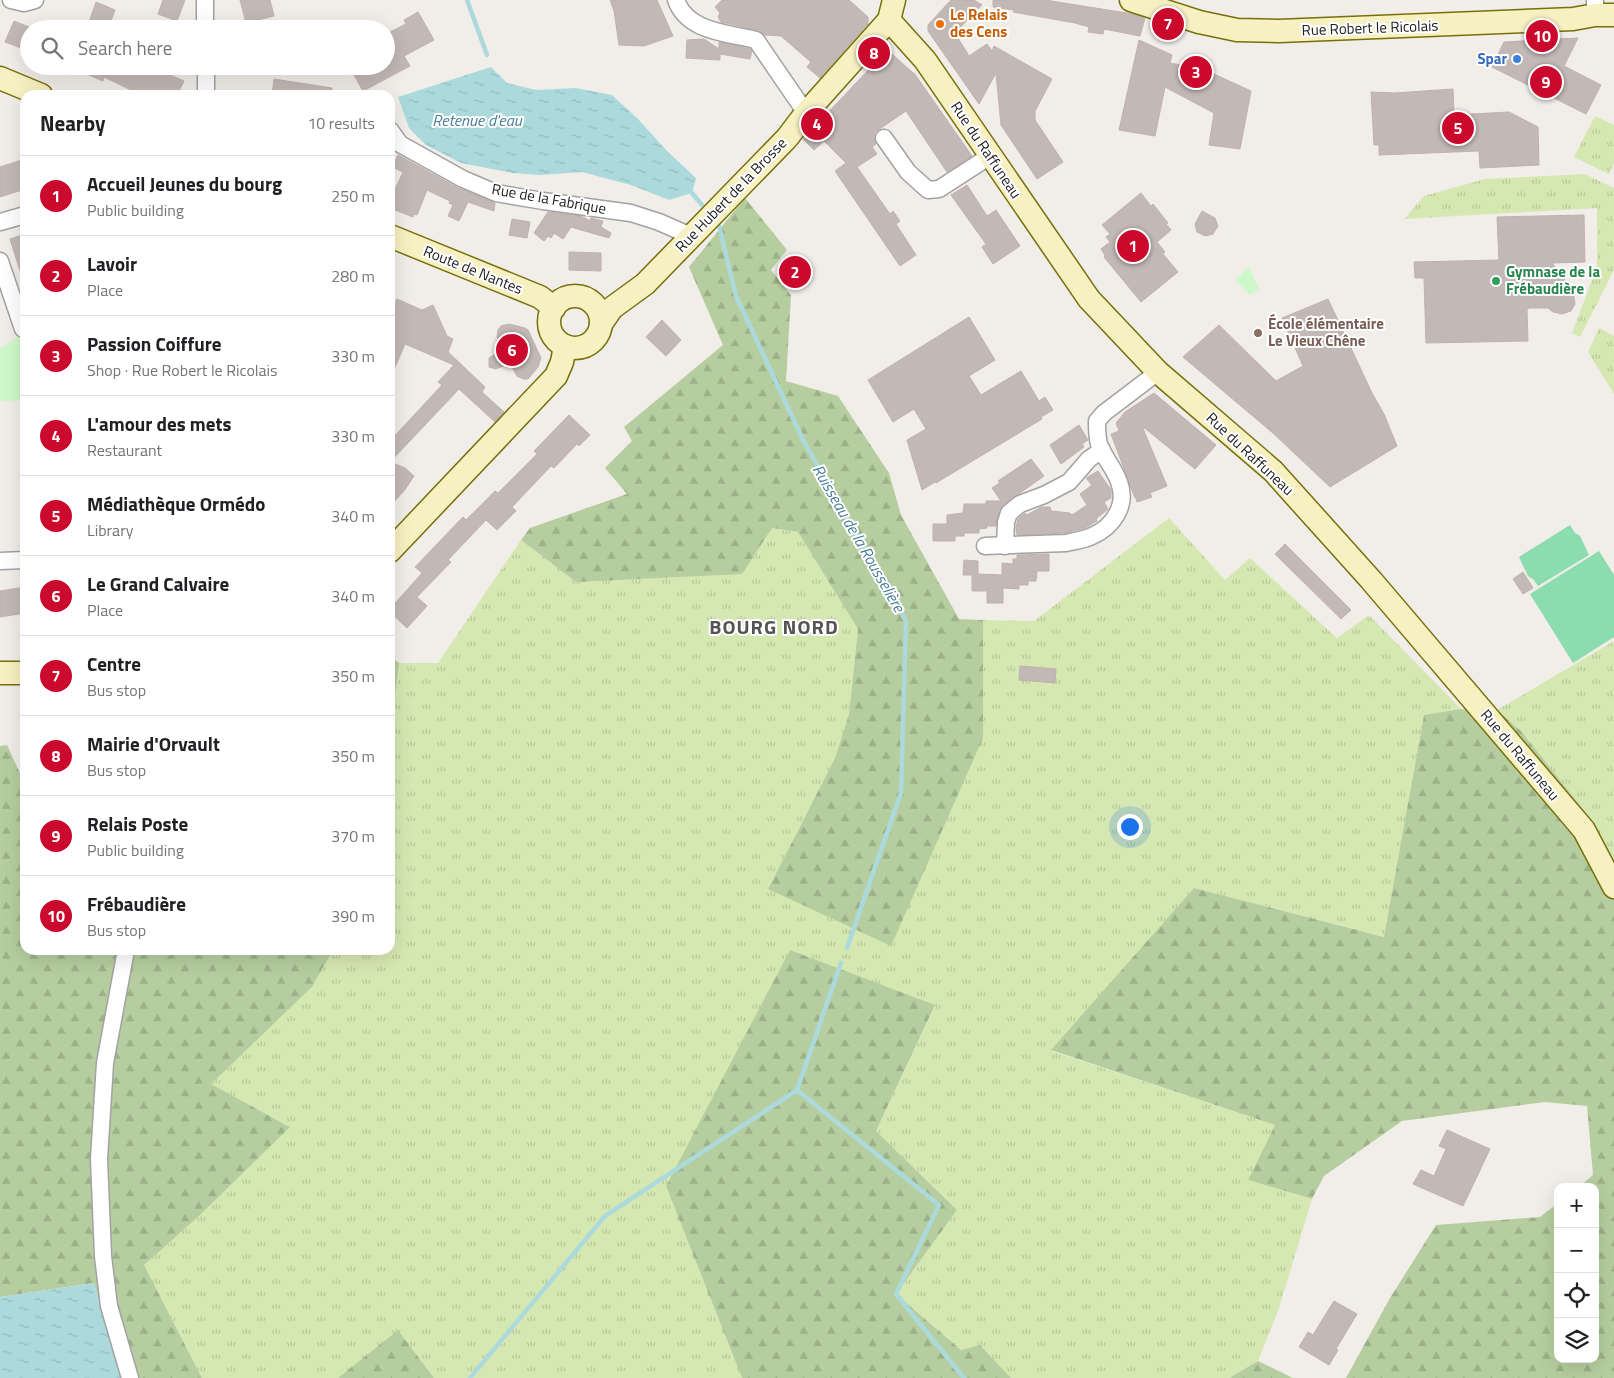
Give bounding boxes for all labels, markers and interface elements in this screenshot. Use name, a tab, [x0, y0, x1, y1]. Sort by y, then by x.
place label: Le Relais des Cens	[950, 3, 1008, 43]
pin: 7	[1152, 5, 1184, 43]
street label: Rue Robert le Ricolais	[1301, 14, 1439, 41]
pin: 10	[1526, 17, 1558, 55]
marker: Le Relais des Cens	[934, 18, 946, 30]
search box	[20, 20, 395, 75]
text: Search here	[78, 33, 172, 62]
icon: search	[38, 34, 66, 62]
pin: 8	[858, 34, 890, 72]
place label: Spar	[1477, 47, 1507, 70]
pin: 3	[1180, 53, 1212, 91]
marker: Spar	[1511, 53, 1523, 65]
pin: 9	[1530, 63, 1562, 101]
street label: Rue du Raffuneau	[945, 96, 1028, 203]
pin: 4	[801, 105, 833, 143]
text: Nearby	[40, 107, 105, 139]
water label: Retenue d'eau	[432, 108, 523, 132]
pin: 5	[1442, 109, 1474, 147]
text: 10 results	[307, 111, 375, 135]
street label: Rue Hubert de la Brosse	[670, 132, 792, 257]
text: Accueil Jeunes du bourg	[87, 169, 282, 198]
street label: Rue de la Fabrique	[490, 177, 608, 220]
text: 1	[52, 184, 60, 208]
text: 250 m	[331, 184, 375, 208]
text: Public building	[87, 198, 184, 222]
pin: 1	[1117, 227, 1149, 265]
street label: Route de Nantes	[420, 239, 526, 300]
text: Lavoir	[87, 249, 137, 278]
pin: 2	[779, 253, 811, 291]
place label: Gymnase de la Frébaudière	[1506, 260, 1600, 300]
text: 2	[52, 264, 60, 288]
text: 280 m	[331, 264, 375, 288]
marker: Gymnase de la Frébaudière	[1490, 275, 1502, 287]
text: Place	[87, 278, 123, 302]
place label: École élémentaire Le Vieux Chêne	[1268, 312, 1384, 352]
marker: École élémentaire Le Vieux Chêne	[1252, 327, 1264, 339]
text: Passion Coiffure	[87, 329, 221, 358]
pin: 6	[496, 331, 528, 369]
text: 3	[52, 344, 60, 368]
text: 330 m	[331, 344, 375, 368]
text: Shop · Rue Robert le Ricolais	[87, 358, 278, 382]
street label: Rue du Raffuneau	[1201, 407, 1300, 501]
text: L'amour des mets	[87, 409, 231, 438]
text: 4	[52, 424, 60, 448]
text: 330 m	[331, 424, 375, 448]
text: Restaurant	[87, 438, 162, 462]
water label: Ruisseau de la Rousselière	[807, 460, 912, 618]
text: Médiathèque Ormédo	[87, 489, 265, 518]
text: 5	[52, 504, 60, 528]
text: 340 m	[331, 504, 375, 528]
text: Library	[87, 518, 133, 542]
text: Le Grand Calvaire	[87, 569, 229, 598]
text: 6	[52, 584, 60, 608]
text: 340 m	[331, 584, 375, 608]
text: Place	[87, 598, 123, 622]
district label: BOURG NORD	[709, 611, 839, 642]
text: Centre	[87, 649, 141, 678]
text: 7	[52, 664, 60, 688]
text: 350 m	[331, 664, 375, 688]
text: Bus stop	[87, 678, 146, 702]
street label: Rue du Raffuneau	[1475, 704, 1566, 805]
text: Mairie d'Orvault	[87, 729, 220, 758]
text: 8	[52, 744, 60, 768]
text: 350 m	[331, 744, 375, 768]
text: Bus stop	[87, 758, 146, 782]
text: Relais Poste	[87, 809, 188, 838]
your location	[1117, 814, 1143, 840]
text: 9	[52, 824, 60, 848]
text: 370 m	[331, 824, 375, 848]
text: Public building	[87, 838, 184, 862]
text: Frébaudière	[87, 889, 186, 918]
text: 10	[47, 904, 65, 928]
text: 390 m	[331, 904, 375, 928]
text: Bus stop	[87, 918, 146, 942]
map controls	[1554, 1183, 1599, 1363]
button: +	[1554, 1183, 1599, 1228]
button: −	[1554, 1228, 1599, 1273]
button: locate	[1554, 1273, 1599, 1318]
button: layers	[1554, 1318, 1599, 1363]

